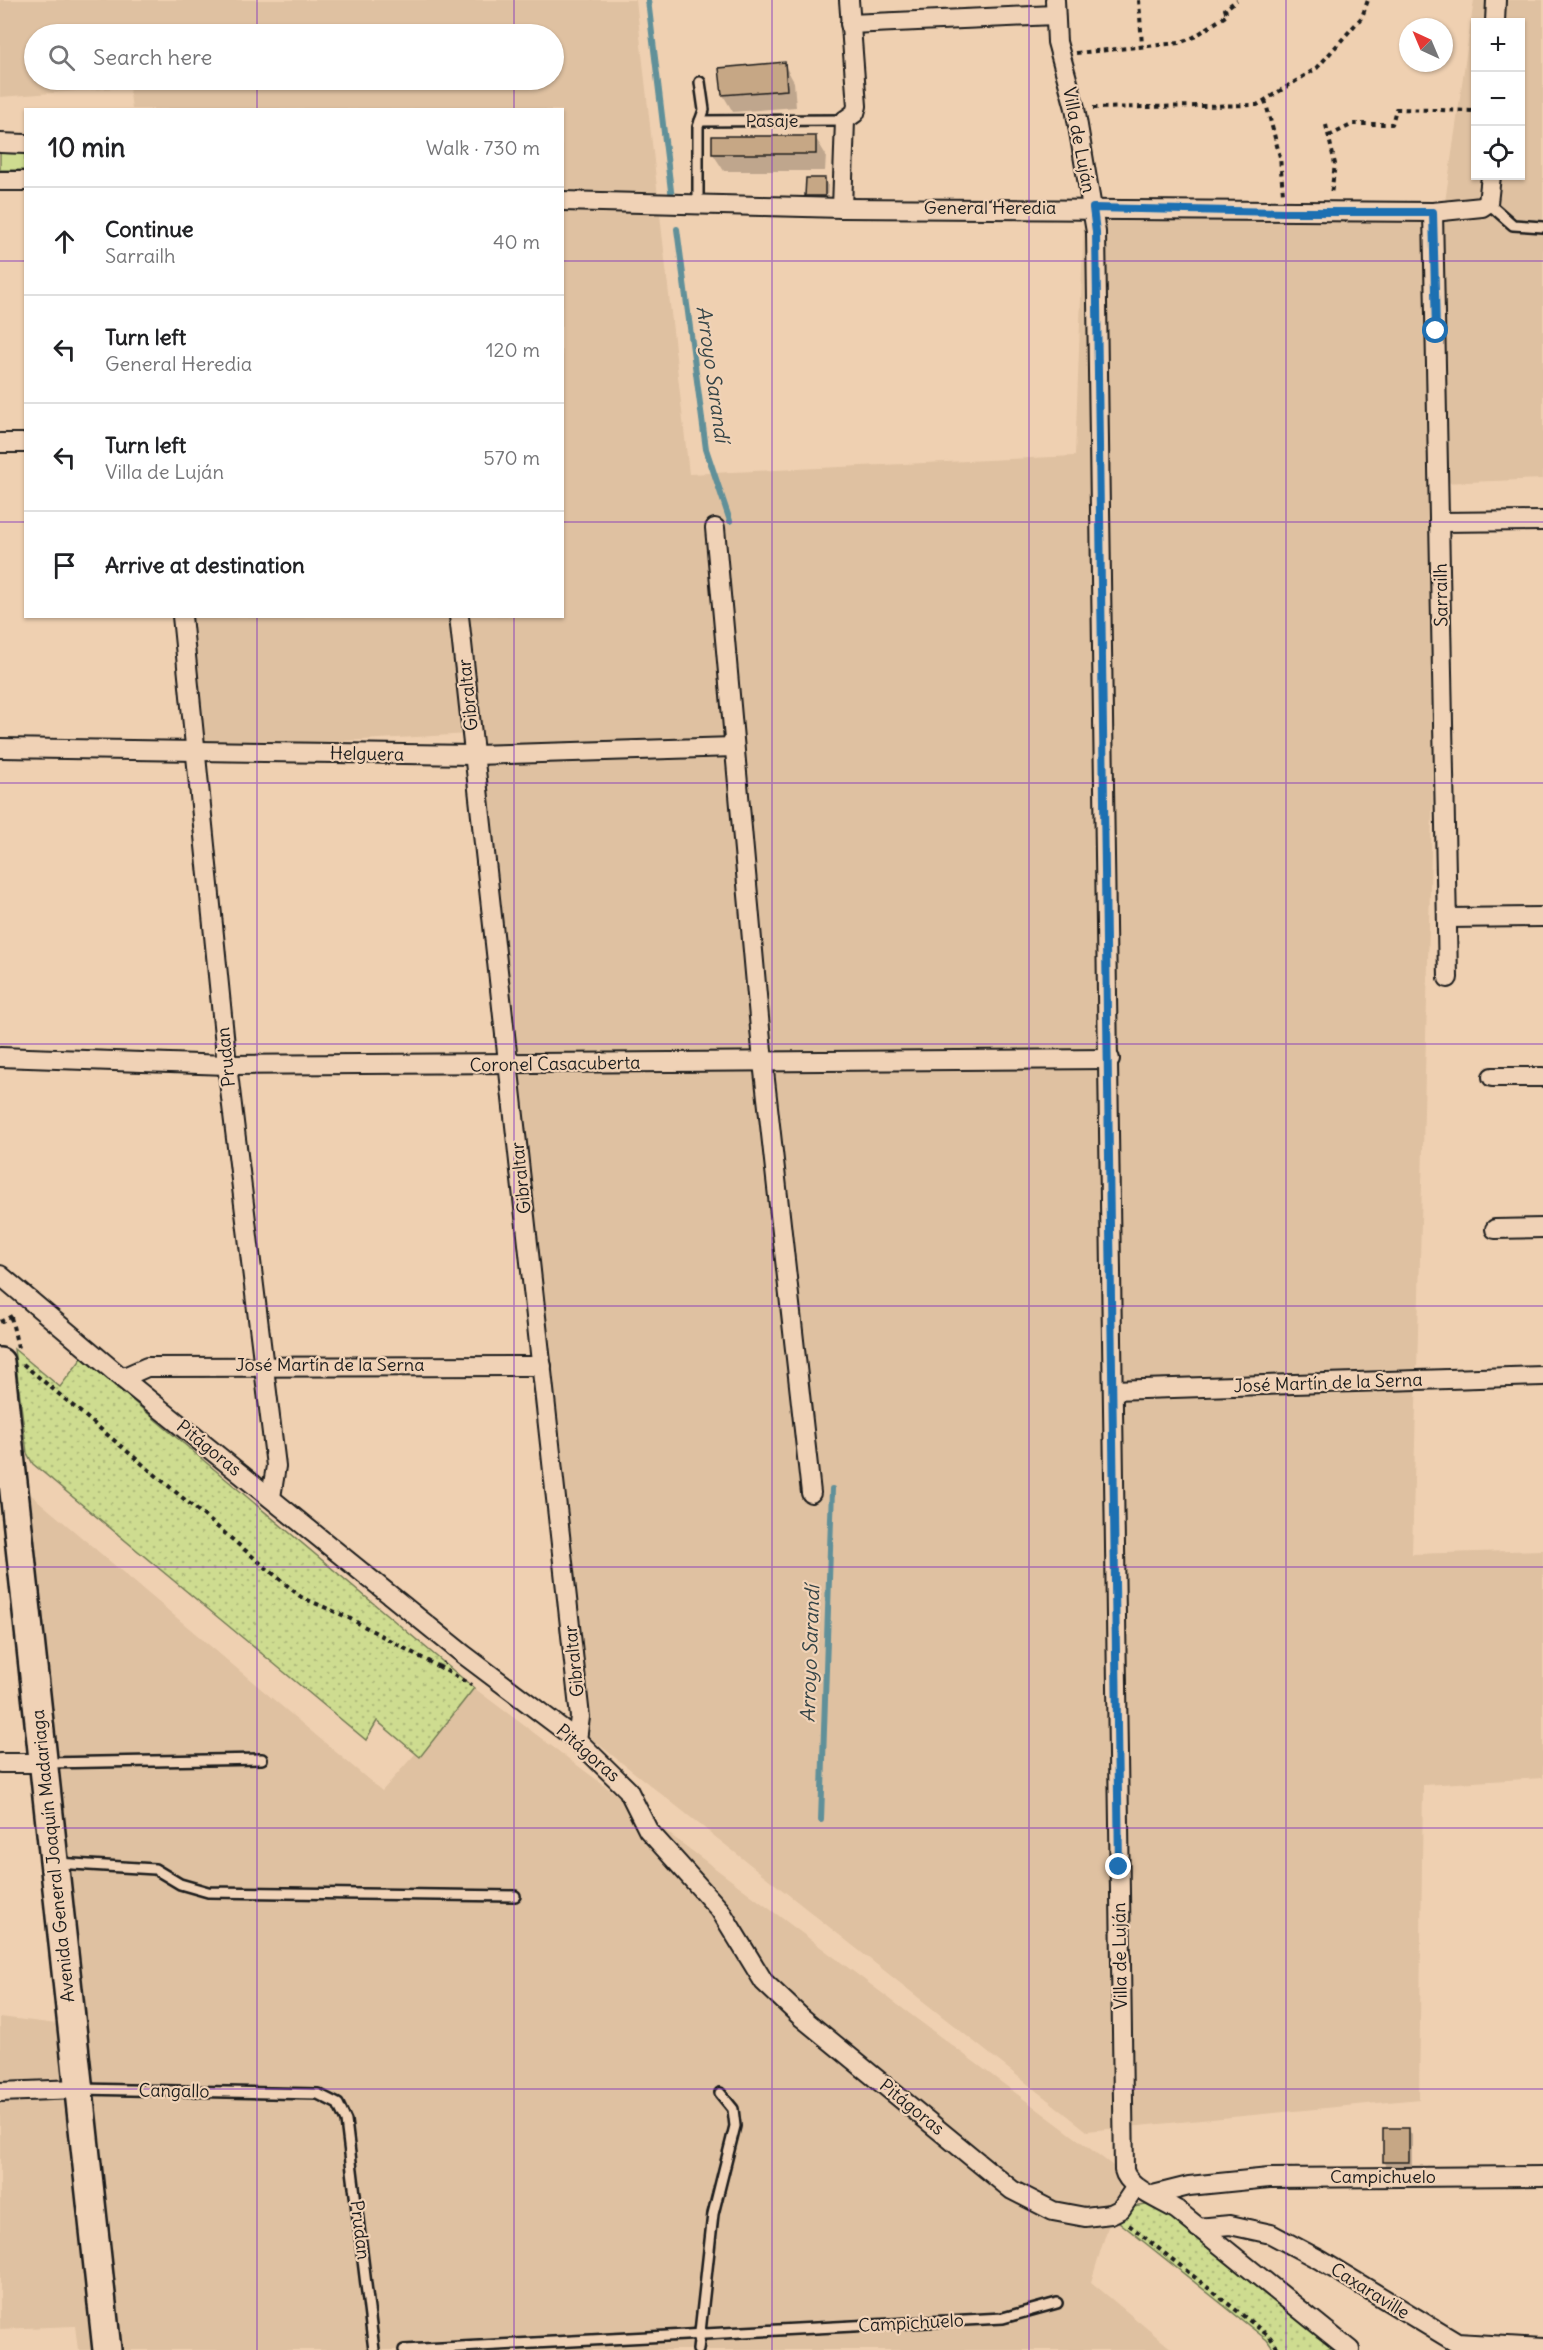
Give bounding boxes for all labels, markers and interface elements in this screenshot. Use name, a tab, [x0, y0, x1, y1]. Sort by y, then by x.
north arrow	[1399, 18, 1453, 72]
map controls	[1471, 18, 1525, 180]
button: +	[1471, 18, 1525, 72]
search box	[24, 24, 564, 90]
icon: search	[45, 41, 78, 74]
text: Search here	[93, 43, 212, 71]
button: −	[1471, 72, 1525, 126]
street label: Villa de Luján	[1058, 85, 1101, 195]
street label: Pasaje	[746, 109, 798, 132]
button: locate	[1471, 126, 1525, 180]
text: 10 min	[48, 131, 125, 164]
text: Walk · 730 m	[426, 135, 540, 160]
street label: General Heredia	[924, 196, 1056, 219]
text: Continue	[105, 215, 194, 243]
icon: ahead	[48, 225, 81, 258]
text: 40 m	[493, 229, 540, 254]
text: Sarrailh	[105, 243, 176, 268]
water label: Arroyo Sarandí	[692, 304, 736, 447]
route start	[1422, 317, 1448, 343]
text: Turn left	[105, 323, 186, 351]
icon: left	[48, 333, 81, 366]
text: 120 m	[486, 337, 540, 362]
text: General Heredia	[105, 351, 252, 376]
text: Turn left	[105, 431, 186, 459]
icon: left	[48, 441, 81, 474]
text: 570 m	[483, 445, 540, 470]
text: Villa de Luján	[105, 459, 224, 484]
icon: arrive	[48, 549, 81, 582]
text: Arrive at destination	[105, 551, 305, 579]
street label: Sarrailh	[1428, 563, 1453, 627]
street label: Gibraltar	[452, 657, 483, 732]
street label: Helguera	[330, 741, 404, 766]
street label: Prudan	[211, 1026, 240, 1088]
street label: Coronel Casacuberta	[469, 1051, 641, 1076]
street label: Gibraltar	[505, 1140, 536, 1215]
street label: José Martín de la Serna	[235, 1353, 425, 1376]
street label: José Martín de la Serna	[1233, 1368, 1423, 1397]
street label: Pitágoras	[172, 1414, 246, 1481]
water label: Arroyo Sarandí	[795, 1581, 825, 1723]
street label: Gibraltar	[558, 1623, 589, 1698]
street label: Avenida General Joaquín Madariaga	[26, 1709, 79, 2004]
street label: Pitágoras	[552, 1719, 625, 1787]
route end	[1105, 1853, 1131, 1879]
street label: Villa de Luján	[1107, 1902, 1132, 2010]
street label: Pitágoras	[875, 2073, 949, 2140]
street label: Cangallo	[138, 2078, 210, 2103]
street label: Campichuelo	[1330, 2165, 1436, 2188]
street label: Prudan	[345, 2199, 376, 2261]
street label: Caxaraville	[1327, 2257, 1414, 2324]
street label: Campichuelo	[858, 2308, 964, 2337]

